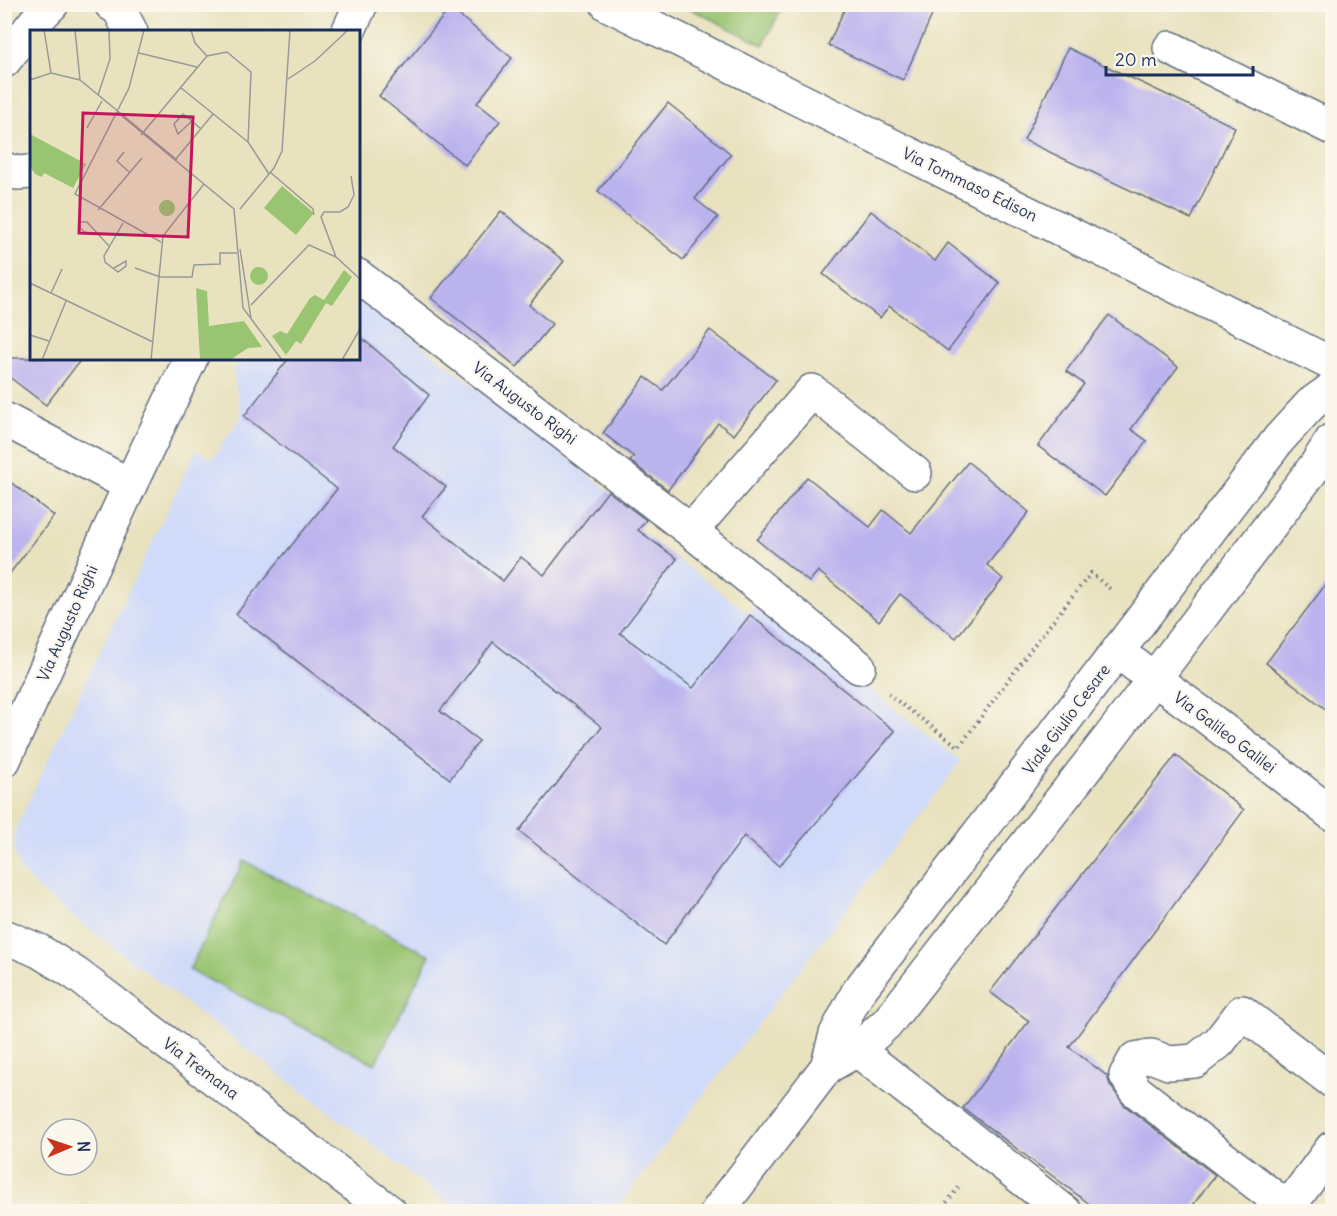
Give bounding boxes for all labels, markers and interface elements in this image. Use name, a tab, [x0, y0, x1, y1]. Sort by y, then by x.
inset map	[30, 30, 360, 360]
scale bar	[1106, 39, 1253, 77]
text: 20 m	[1115, 48, 1157, 71]
street label: Via Tommaso Edison	[899, 143, 1041, 225]
street label: Via Augusto Righi	[469, 357, 581, 449]
street label: Via Augusto Righi	[32, 562, 102, 684]
street label: Viale Giulio Cesare	[1018, 660, 1114, 778]
street label: Via Galileo Galilei	[1170, 687, 1280, 777]
street label: Via Tremana	[159, 1033, 243, 1103]
north arrow	[39, 1117, 99, 1177]
text: N	[74, 1141, 94, 1152]

